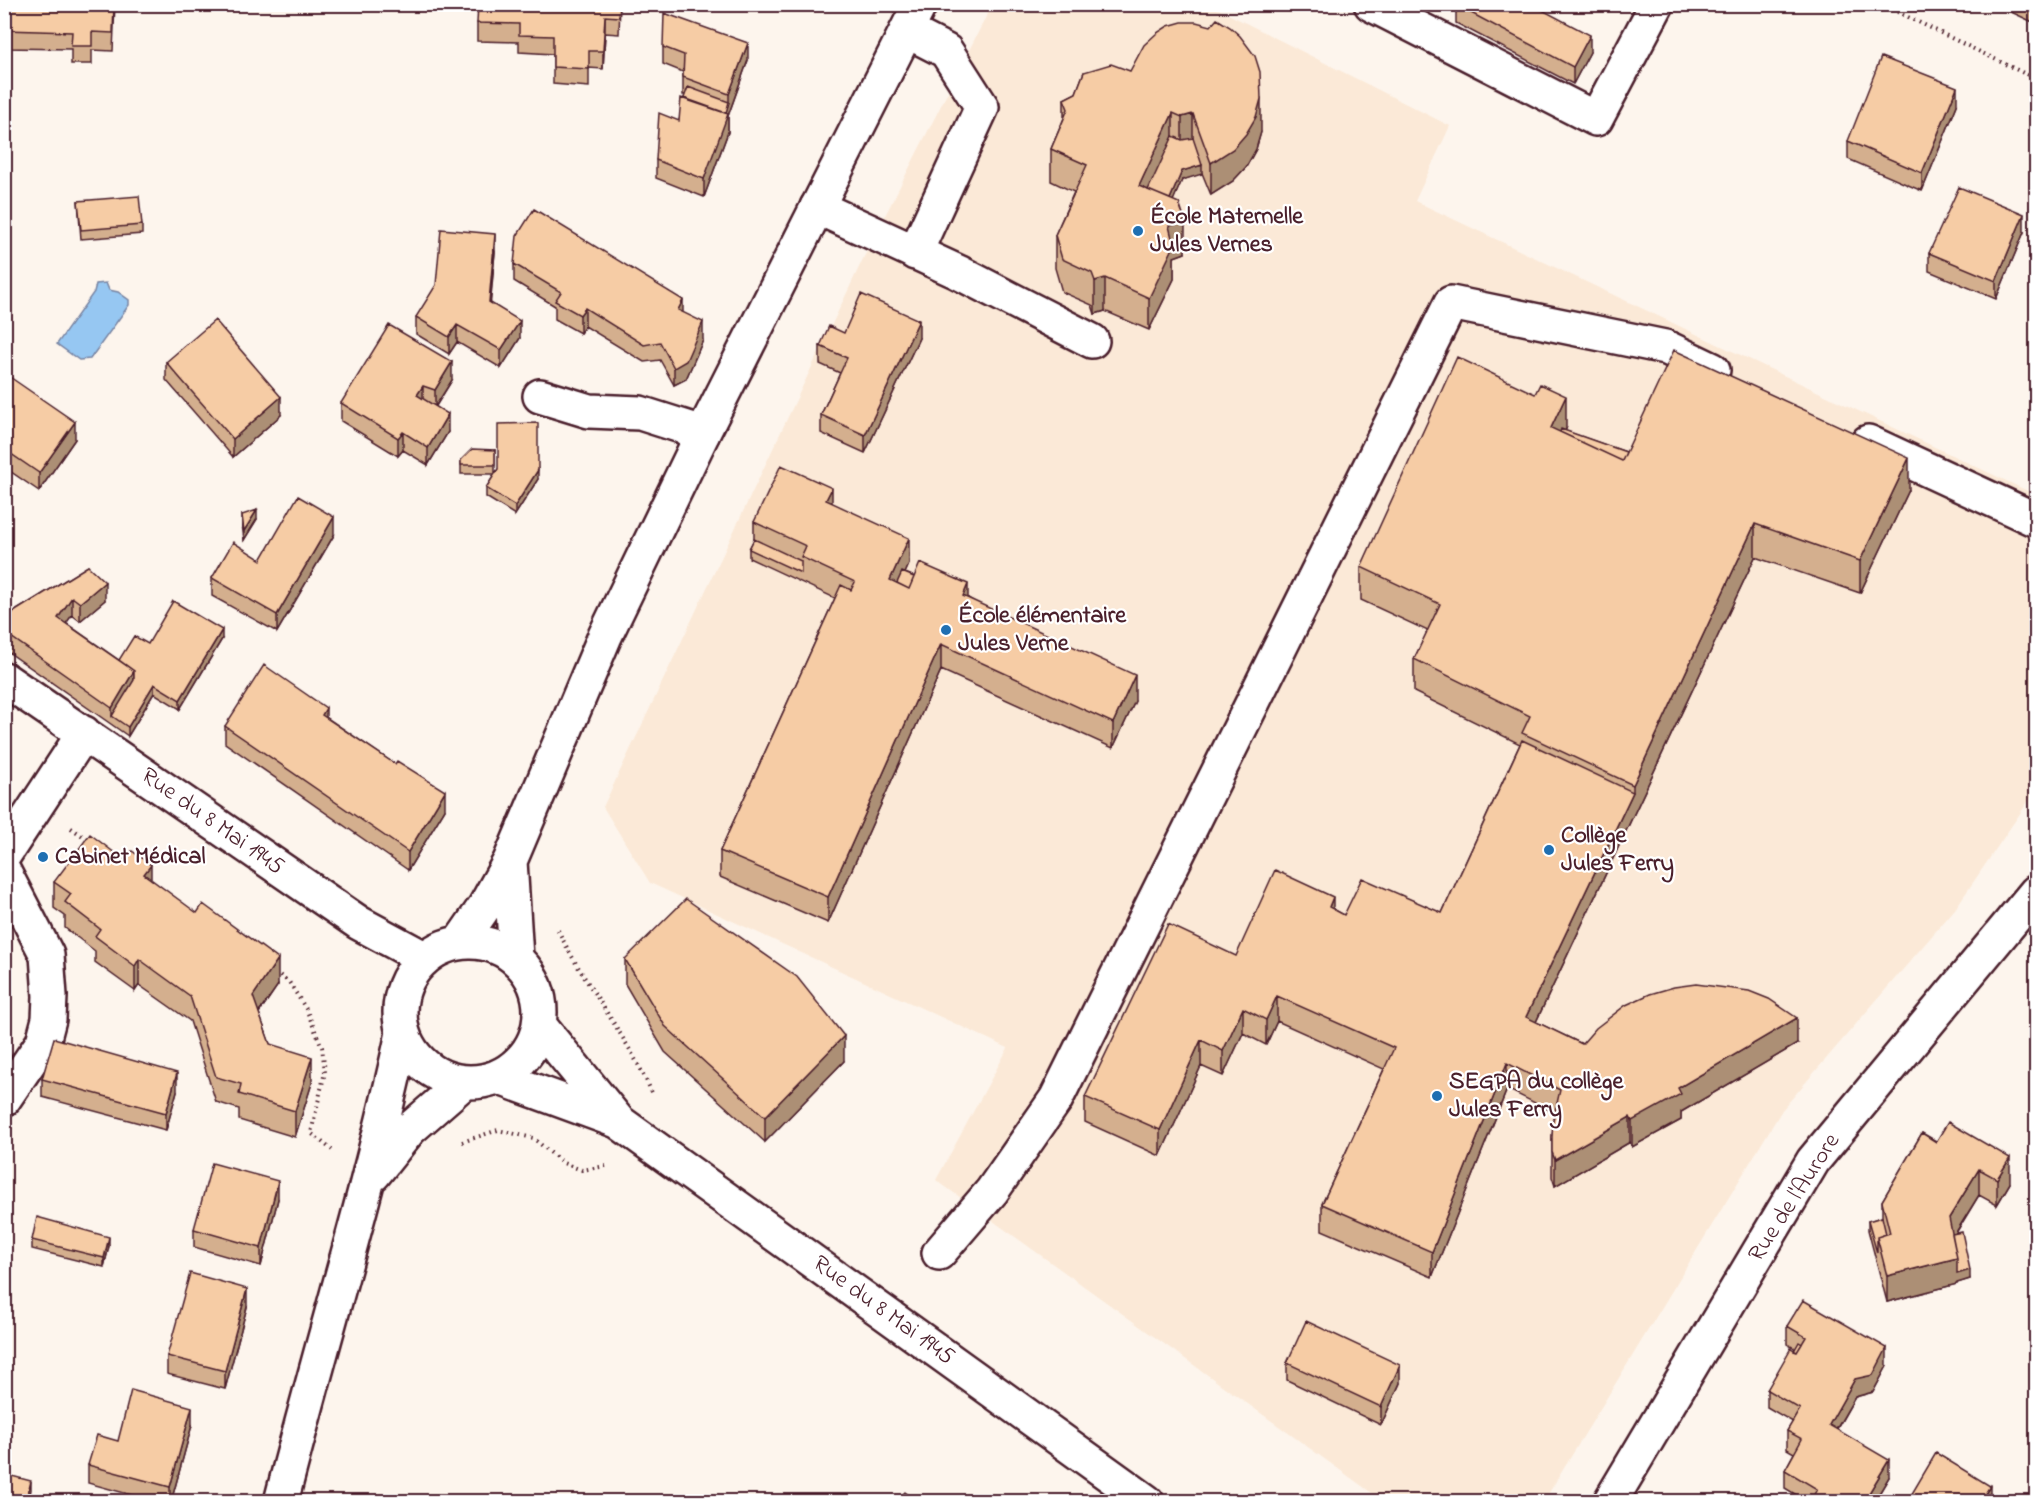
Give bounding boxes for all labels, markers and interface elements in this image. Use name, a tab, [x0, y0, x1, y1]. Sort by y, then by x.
place label: École Maternelle Jules Vernes	[1150, 200, 1304, 263]
marker: École Maternelle Jules Vernes	[1131, 224, 1145, 238]
place label: École élémentaire Jules Verne	[958, 599, 1127, 662]
marker: École élémentaire Jules Verne	[939, 623, 953, 637]
street label: Rue du 8 Mai 1945	[133, 759, 291, 885]
place label: Collège Jules Ferry	[1561, 819, 1674, 883]
place label: Cabinet Médical	[55, 840, 206, 875]
marker: Collège Jules Ferry	[1542, 843, 1556, 857]
marker: Cabinet Médical	[36, 850, 50, 864]
place label: SEGPA du collège Jules Ferry	[1449, 1065, 1624, 1129]
marker: SEGPA du collège Jules Ferry	[1430, 1089, 1444, 1103]
street label: Rue de l'Aurore	[1740, 1127, 1850, 1269]
street label: Rue du 8 Mai 1945	[805, 1247, 962, 1375]

